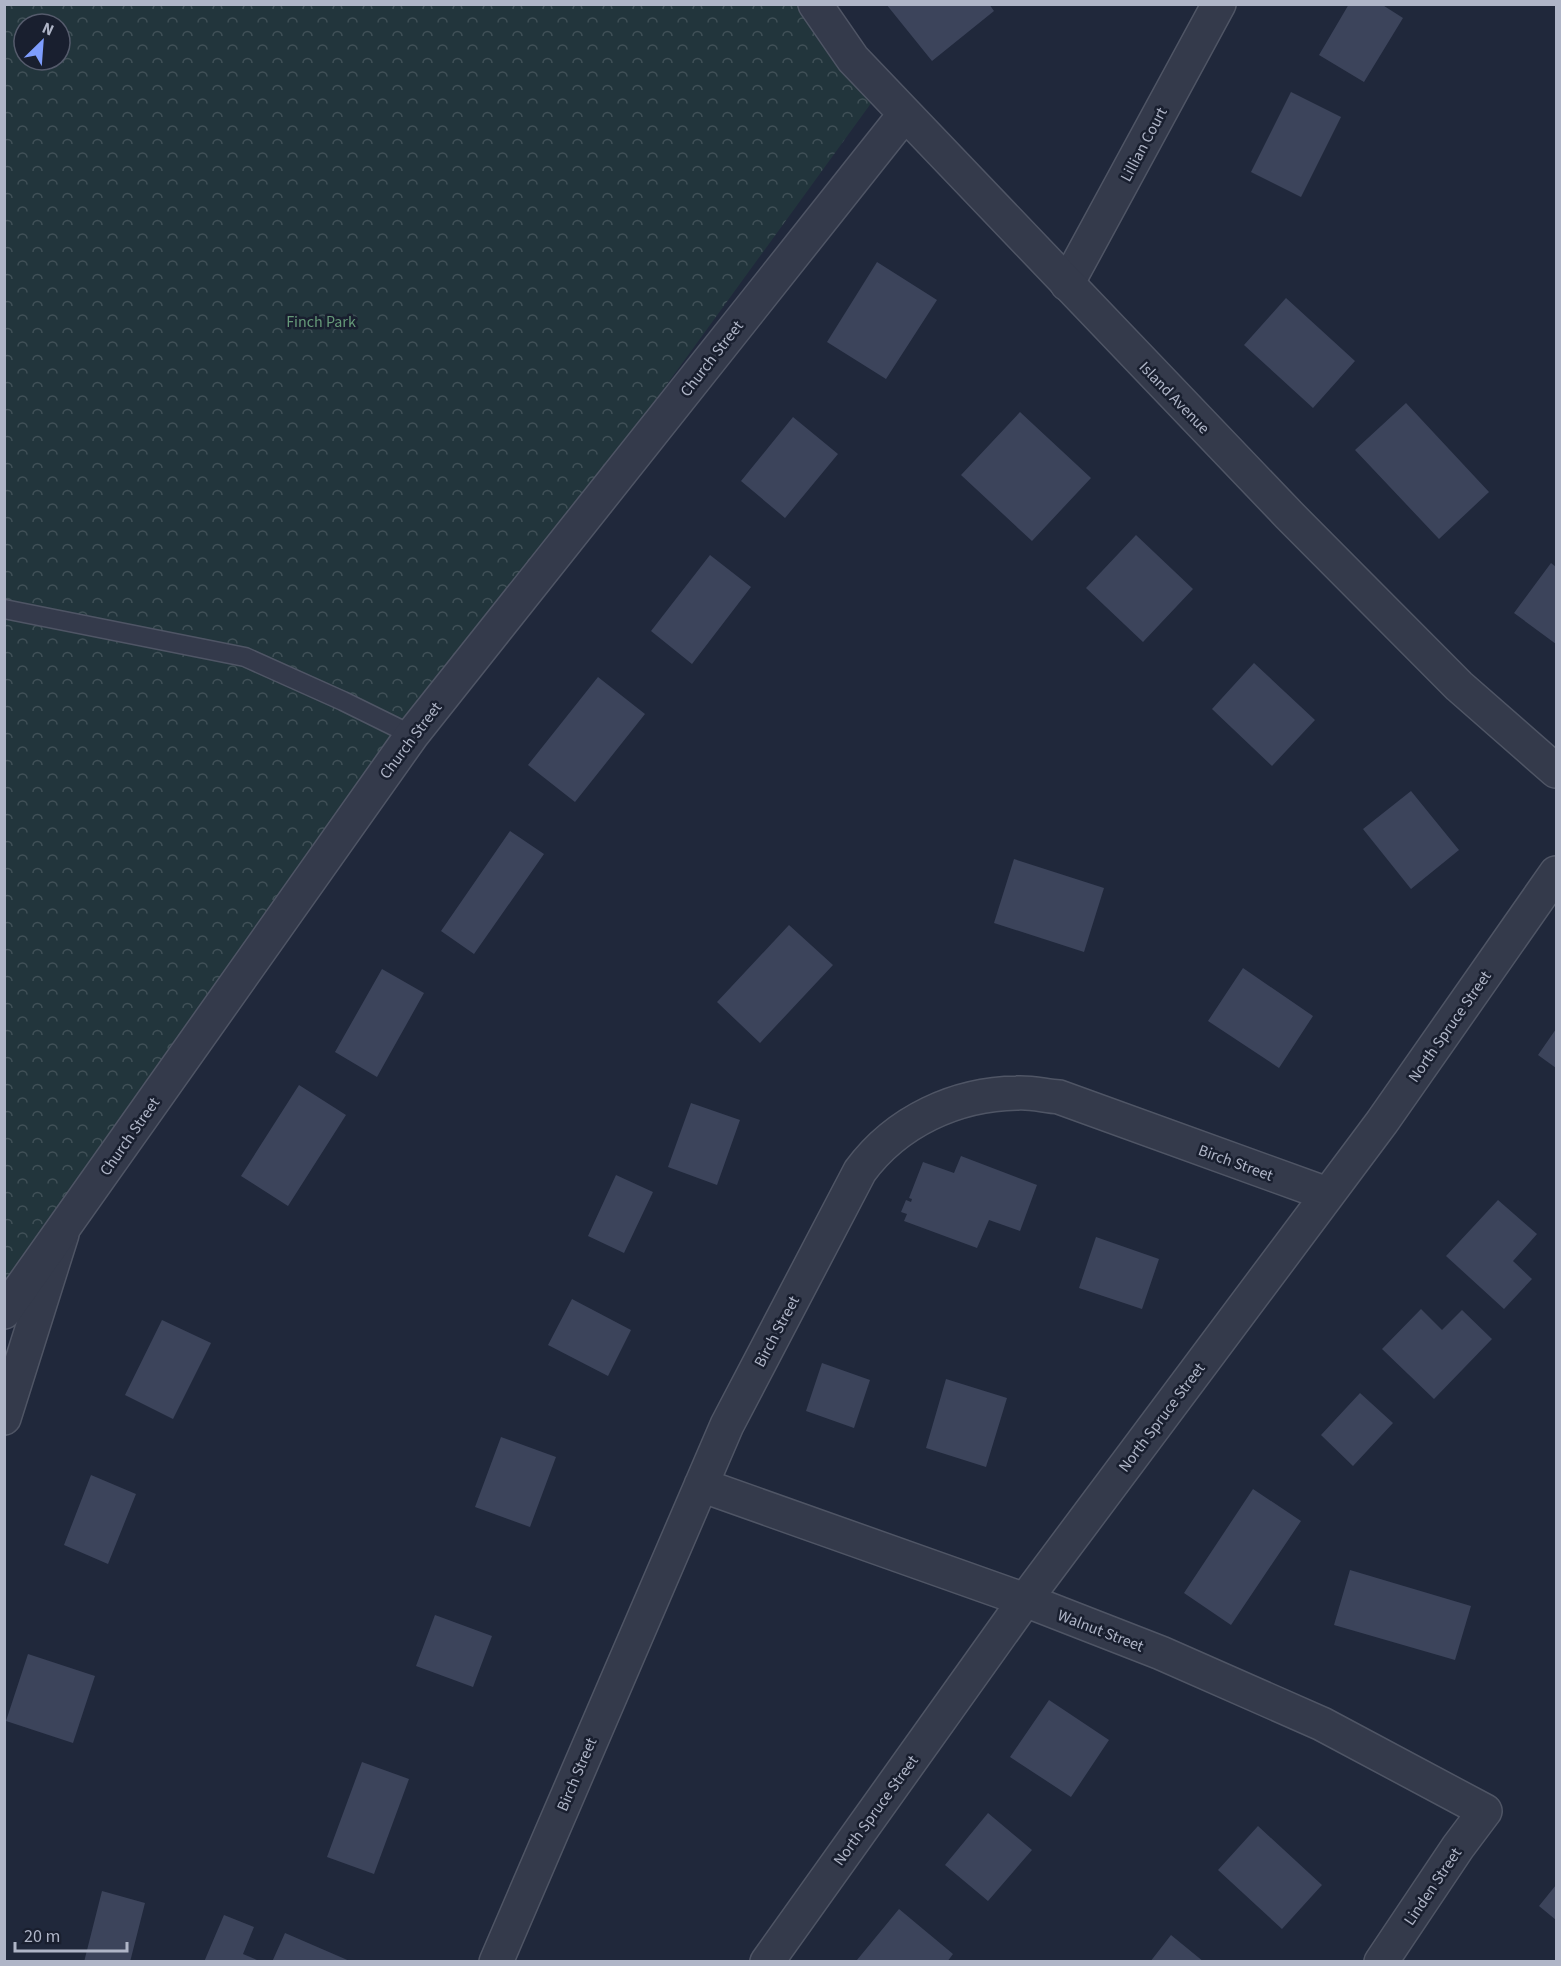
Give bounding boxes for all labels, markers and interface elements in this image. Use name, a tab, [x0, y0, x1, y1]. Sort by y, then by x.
north arrow	[12, 12, 72, 72]
text: N	[38, 17, 57, 42]
street label: Lillian Court	[1115, 103, 1173, 186]
park label: Finch Park	[286, 311, 356, 333]
street label: Church Street	[675, 315, 749, 401]
street label: Island Avenue	[1134, 357, 1215, 439]
street label: Church Street	[375, 697, 447, 784]
street label: North Spruce Street	[1403, 966, 1497, 1087]
street label: Church Street	[95, 1092, 165, 1180]
street label: Birch Street	[1195, 1139, 1277, 1187]
street label: Birch Street	[749, 1291, 805, 1371]
street label: North Spruce Street	[1113, 1358, 1211, 1477]
street label: Walnut Street	[1054, 1604, 1147, 1658]
street label: Birch Street	[552, 1734, 603, 1815]
street label: North Spruce Street	[828, 1750, 924, 1870]
street label: Linden Street	[1399, 1843, 1467, 1930]
scale bar	[15, 1915, 128, 1953]
text: 20 m	[24, 1924, 60, 1949]

